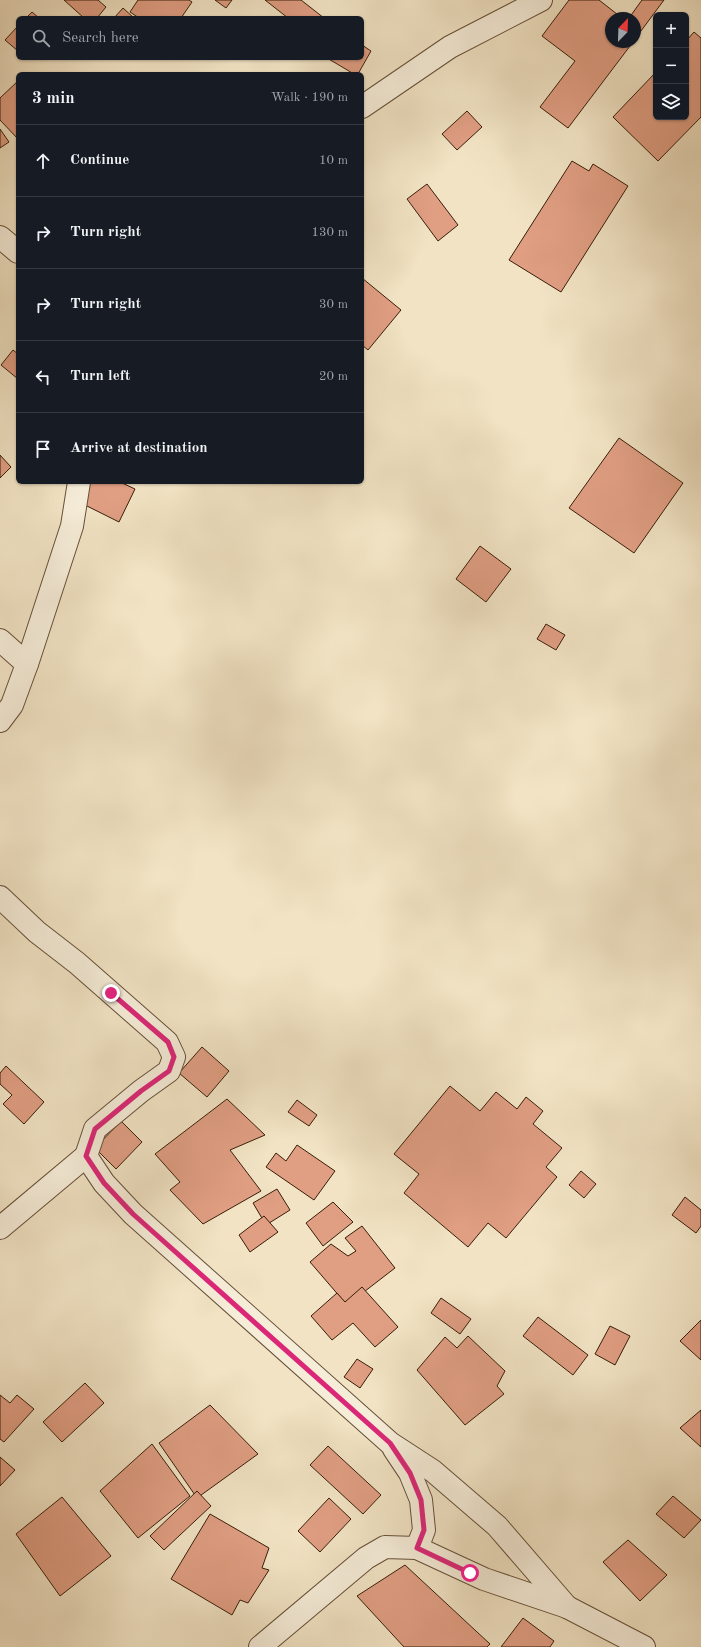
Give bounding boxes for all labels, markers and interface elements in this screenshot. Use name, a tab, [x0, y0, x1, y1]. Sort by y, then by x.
north arrow	[605, 12, 641, 48]
map controls	[653, 12, 689, 120]
button: +	[653, 12, 689, 48]
search box	[16, 16, 364, 60]
icon: search	[30, 27, 52, 49]
text: Search here	[62, 31, 139, 46]
button: −	[653, 48, 689, 84]
button: layers	[653, 84, 689, 120]
text: 3 min	[32, 90, 75, 107]
text: Walk · 190 m	[271, 91, 348, 104]
icon: ahead	[32, 150, 54, 172]
text: Continue	[70, 153, 129, 168]
text: 10 m	[319, 154, 348, 167]
icon: right	[32, 222, 54, 244]
text: Turn right	[70, 225, 141, 240]
text: 130 m	[311, 226, 348, 239]
icon: right	[32, 294, 54, 316]
text: Turn right	[70, 297, 141, 312]
text: 30 m	[319, 298, 348, 311]
icon: left	[32, 366, 54, 388]
text: Turn left	[70, 369, 130, 384]
text: 20 m	[319, 370, 348, 383]
icon: arrive	[32, 438, 54, 460]
text: Arrive at destination	[70, 441, 208, 456]
route end	[102, 984, 120, 1002]
route start	[461, 1564, 479, 1582]

